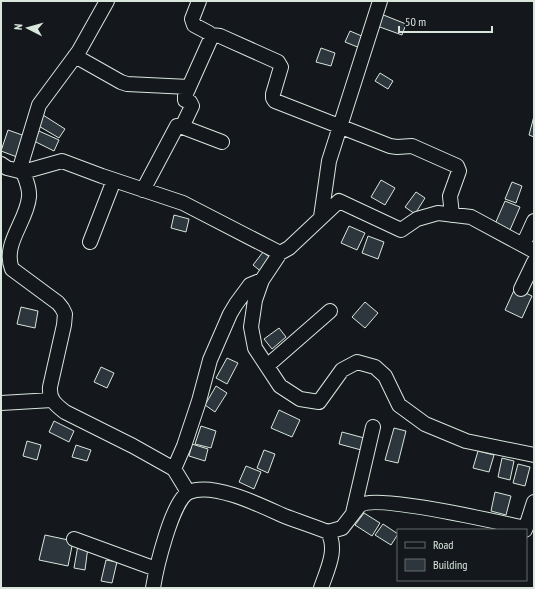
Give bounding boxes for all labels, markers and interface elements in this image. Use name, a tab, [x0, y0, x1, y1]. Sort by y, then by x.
north arrow	[8, 8, 48, 48]
scale bar	[399, 8, 492, 34]
text: 50 m	[405, 14, 426, 29]
text: N	[11, 23, 25, 31]
legend	[397, 529, 527, 581]
text: Road	[433, 537, 453, 552]
text: Building	[433, 557, 468, 572]

